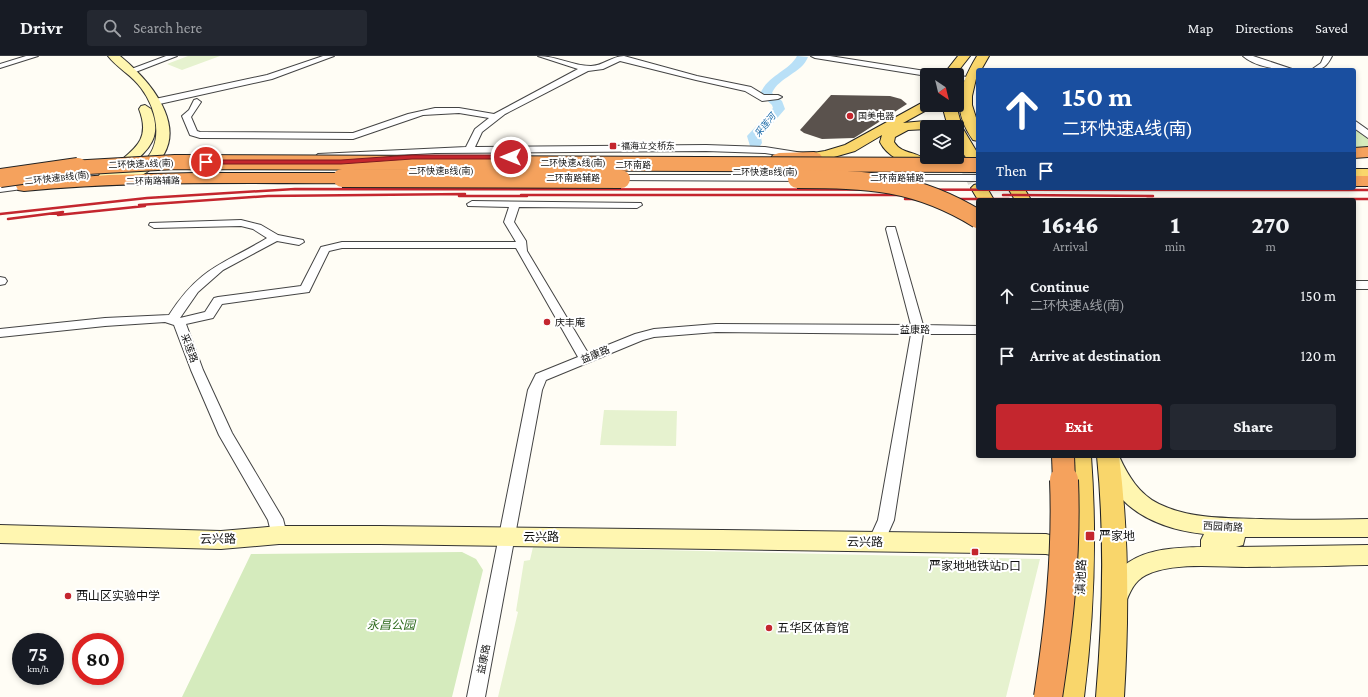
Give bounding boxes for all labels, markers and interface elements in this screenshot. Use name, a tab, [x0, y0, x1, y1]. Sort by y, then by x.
search box	[87, 10, 367, 46]
text: Drivr	[20, 17, 63, 38]
icon: search	[101, 17, 123, 39]
text: Search here	[133, 20, 202, 36]
text: Map	[1188, 20, 1213, 36]
text: Directions	[1235, 20, 1293, 36]
text: Saved	[1315, 20, 1348, 36]
north arrow	[920, 68, 964, 112]
map controls	[920, 68, 964, 164]
text: 150 m	[1062, 81, 1132, 112]
icon: ahead	[996, 84, 1048, 136]
water label: 采莲河	[753, 110, 779, 139]
marker: 国美电器	[845, 111, 855, 121]
place label: 国美电器	[858, 111, 894, 121]
text: 二环快速A线(南)	[1062, 119, 1193, 139]
button: layers	[920, 120, 964, 164]
position arrow	[490, 136, 532, 178]
marker: 福海立交桥东	[608, 141, 618, 151]
place label: 福海立交桥东	[621, 141, 675, 151]
pin	[189, 145, 223, 179]
icon: arrive	[195, 151, 217, 173]
street label: 二环快速A线(南)	[108, 158, 174, 171]
street label: 二环快速A线(南)	[540, 158, 606, 169]
street label: 二环南路	[615, 160, 651, 170]
icon: arrive	[1035, 160, 1057, 182]
text: Then	[996, 163, 1027, 179]
street label: 二环快速B线(南)	[408, 166, 474, 177]
street label: 二环快速B线(南)	[732, 167, 798, 178]
street label: 二环快速B线(南)	[24, 170, 90, 187]
street label: 二环南路辅路	[546, 173, 600, 183]
street label: 二环南路辅路	[870, 173, 924, 183]
street label: 二环南路辅路	[126, 176, 180, 186]
text: 16:46	[1042, 211, 1099, 238]
text: 1	[1170, 211, 1180, 238]
text: 270	[1252, 211, 1290, 238]
text: Arrival	[1053, 239, 1088, 254]
text: min	[1165, 239, 1185, 254]
text: m	[1266, 239, 1276, 254]
text: Continue	[1030, 279, 1089, 295]
icon: ahead	[996, 285, 1018, 307]
text: 150 m	[1301, 288, 1336, 304]
text: 二环快速A线(南)	[1030, 298, 1125, 313]
marker: 庆丰庵	[542, 317, 552, 327]
place label: 庆丰庵	[555, 317, 585, 328]
street label: 益康路	[900, 324, 930, 335]
street label: 采莲路	[179, 332, 200, 364]
street label: 益康路	[579, 344, 611, 365]
icon: arrive	[996, 345, 1018, 367]
text: Arrive at destination	[1030, 348, 1161, 364]
text: 120 m	[1301, 348, 1336, 364]
button: Exit	[996, 404, 1162, 450]
button: Share	[1170, 404, 1336, 450]
street label: 西园南路	[1203, 520, 1243, 533]
place label: 严家地	[1099, 529, 1135, 543]
street label: 云兴路	[523, 530, 559, 544]
marker: 严家地	[1084, 530, 1096, 542]
street label: 云兴路	[200, 532, 236, 546]
street label: 云兴路	[847, 535, 883, 549]
marker: 严家地地铁站D口	[970, 547, 980, 557]
place label: 严家地地铁站D口	[929, 559, 1021, 573]
street label: 滇池路	[1073, 559, 1089, 595]
place label: 西山区实验中学	[76, 589, 160, 603]
marker: 西山区实验中学	[63, 591, 73, 601]
park label: 永昌公园	[367, 618, 417, 632]
place label: 五华区体育馆	[777, 621, 849, 635]
marker: 五华区体育馆	[764, 623, 774, 633]
speed limit sign: 80	[72, 633, 124, 685]
text: 75	[28, 643, 48, 665]
street label: 益康路	[475, 643, 492, 675]
text: km/h	[27, 663, 49, 674]

